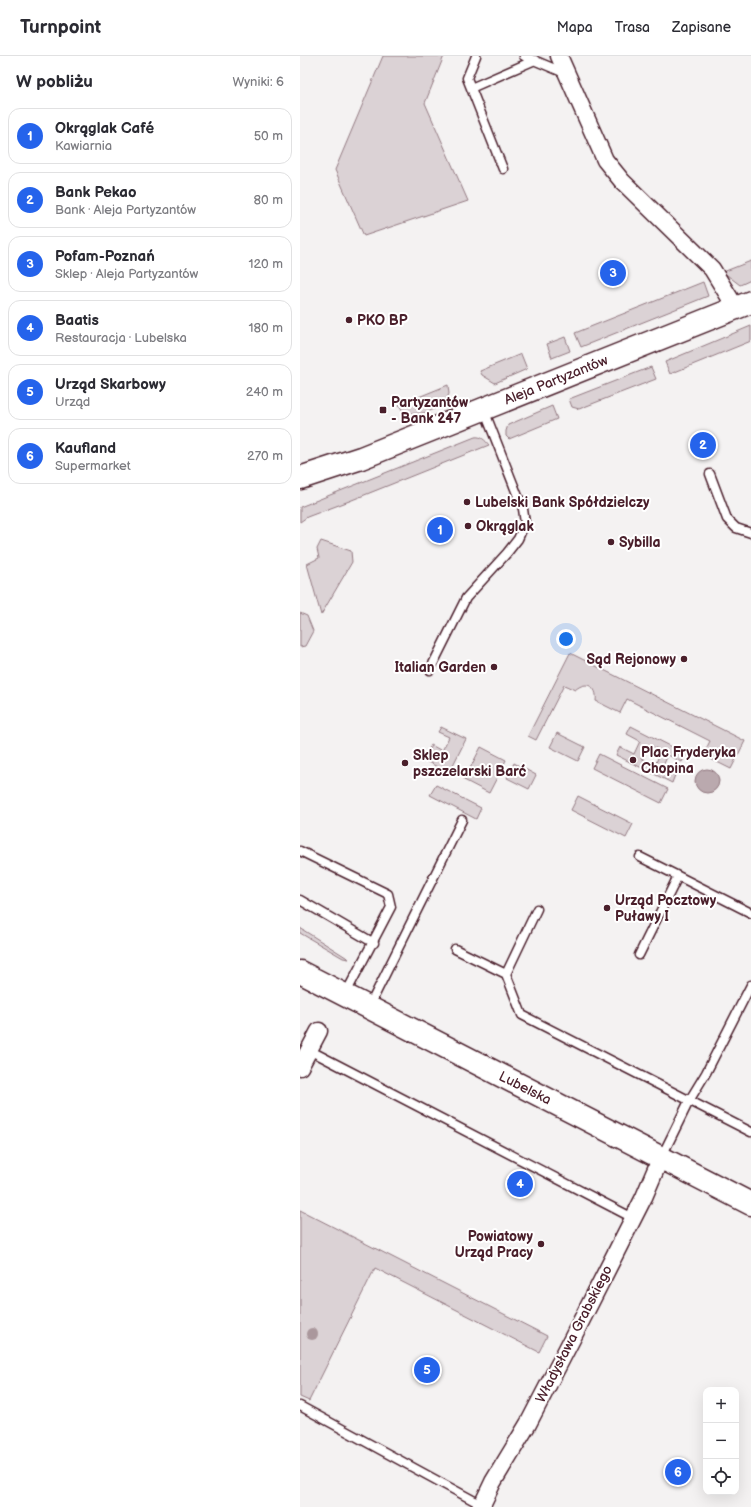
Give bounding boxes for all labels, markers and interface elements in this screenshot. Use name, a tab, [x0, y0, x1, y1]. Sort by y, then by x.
text: Turnpoint	[20, 16, 101, 39]
text: Mapa	[557, 19, 593, 36]
text: Trasa	[615, 19, 650, 36]
text: Zapisane	[672, 19, 731, 36]
text: W pobliżu	[16, 72, 93, 92]
text: Wyniki: 6	[233, 74, 284, 90]
text: Okrąglak Café	[55, 119, 154, 138]
text: 1	[27, 128, 33, 144]
text: 50 m	[254, 128, 283, 144]
text: Kawiarnia	[55, 138, 112, 154]
text: Bank Pekao	[55, 183, 137, 202]
text: 2	[26, 192, 34, 208]
text: 80 m	[254, 192, 283, 208]
text: Bank · Aleja Partyzantów	[55, 202, 196, 218]
text: Pofam-Poznań	[55, 247, 155, 266]
text: 3	[26, 256, 34, 272]
text: 120 m	[248, 256, 283, 272]
pin: 3	[600, 258, 626, 288]
text: Sklep · Aleja Partyzantów	[55, 266, 198, 282]
text: Baatis	[55, 311, 99, 330]
place label: PKO BP	[357, 312, 408, 329]
marker: PKO BP	[344, 315, 354, 325]
text: 4	[26, 320, 34, 336]
text: 180 m	[248, 320, 283, 336]
text: Restauracja · Lubelska	[55, 330, 187, 346]
street label: Aleja Partyzantów	[502, 351, 611, 409]
text: Urząd Skarbowy	[55, 375, 166, 394]
text: 5	[26, 384, 34, 400]
text: 240 m	[246, 384, 283, 400]
text: Urząd	[55, 394, 90, 410]
place label: Partyzantów - Bank 247	[391, 394, 469, 427]
marker: Partyzantów - Bank 247	[378, 405, 388, 415]
pin: 2	[690, 430, 716, 460]
text: Kaufland	[55, 439, 116, 458]
text: 6	[26, 448, 34, 464]
text: 270 m	[247, 448, 283, 464]
text: Supermarket	[55, 458, 131, 474]
place label: Lubelski Bank Spółdzielczy	[475, 494, 650, 511]
marker: Lubelski Bank Spółdzielczy	[462, 497, 472, 507]
pin: 1	[427, 515, 453, 545]
place label: Okrąglak	[476, 518, 534, 536]
marker: Okrąglak	[463, 521, 473, 531]
place label: Sybilla	[619, 534, 661, 551]
marker: Sybilla	[606, 537, 616, 547]
your location	[556, 629, 576, 649]
place label: Sąd Rejonowy	[586, 651, 677, 669]
marker: Sąd Rejonowy	[679, 654, 689, 664]
place label: Italian Garden	[395, 659, 486, 676]
marker: Italian Garden	[489, 662, 499, 672]
place label: Plac Fryderyka Chopina	[641, 744, 736, 777]
place label: Sklep pszczelarski Barć	[413, 747, 526, 780]
marker: Plac Fryderyka Chopina	[628, 755, 638, 765]
marker: Sklep pszczelarski Barć	[400, 758, 410, 768]
place label: Urząd Pocztowy Puławy I	[615, 892, 717, 925]
marker: Urząd Pocztowy Puławy I	[602, 903, 612, 913]
street label: Lubelska	[496, 1068, 554, 1108]
pin: 4	[507, 1169, 533, 1199]
place label: Powiatowy Urząd Pracy	[455, 1228, 534, 1262]
marker: Powiatowy Urząd Pracy	[536, 1239, 546, 1249]
street label: Władysława Grabskiego	[532, 1262, 616, 1406]
pin: 5	[414, 1355, 440, 1385]
map controls	[703, 1387, 739, 1495]
button: +	[703, 1387, 739, 1423]
button: −	[703, 1423, 739, 1459]
pin: 6	[665, 1457, 691, 1487]
button: locate	[703, 1459, 739, 1495]

